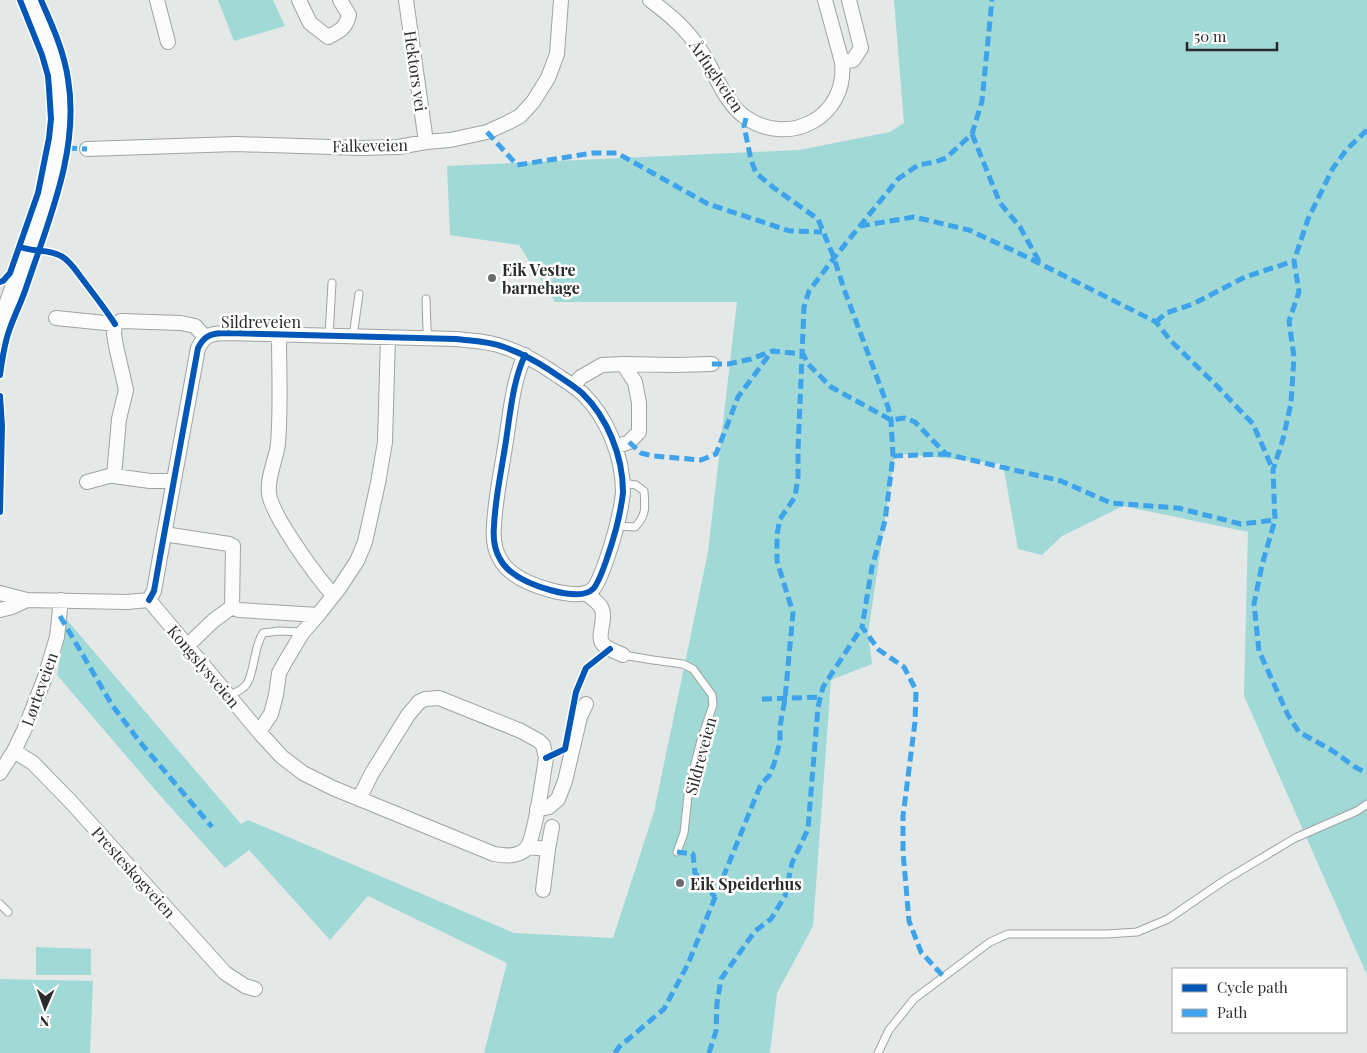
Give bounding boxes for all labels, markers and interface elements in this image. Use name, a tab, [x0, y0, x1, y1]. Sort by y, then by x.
scale bar	[1187, 20, 1277, 52]
text: 50 m	[1194, 26, 1227, 46]
street label: Hektors vei	[400, 29, 432, 113]
street label: Årfuglveien	[685, 35, 749, 117]
street label: Falkeveien	[332, 134, 409, 156]
place label: Eik Vestre barnehage	[502, 259, 580, 298]
marker: Eik Vestre barnehage	[486, 272, 498, 284]
street label: Sildreveien	[221, 311, 301, 332]
street label: Kongslysveien	[163, 620, 245, 712]
street label: Lørteveien	[16, 649, 62, 729]
street label: Sildreveien	[680, 714, 721, 797]
street label: Presteskogveien	[87, 822, 181, 922]
place label: Eik Speiderhus	[690, 873, 802, 894]
marker: Eik Speiderhus	[674, 877, 686, 889]
legend	[1172, 968, 1347, 1033]
text: Cycle path	[1217, 977, 1288, 997]
north arrow	[20, 983, 70, 1033]
text: Path	[1217, 1002, 1247, 1022]
text: N	[39, 1012, 50, 1031]

